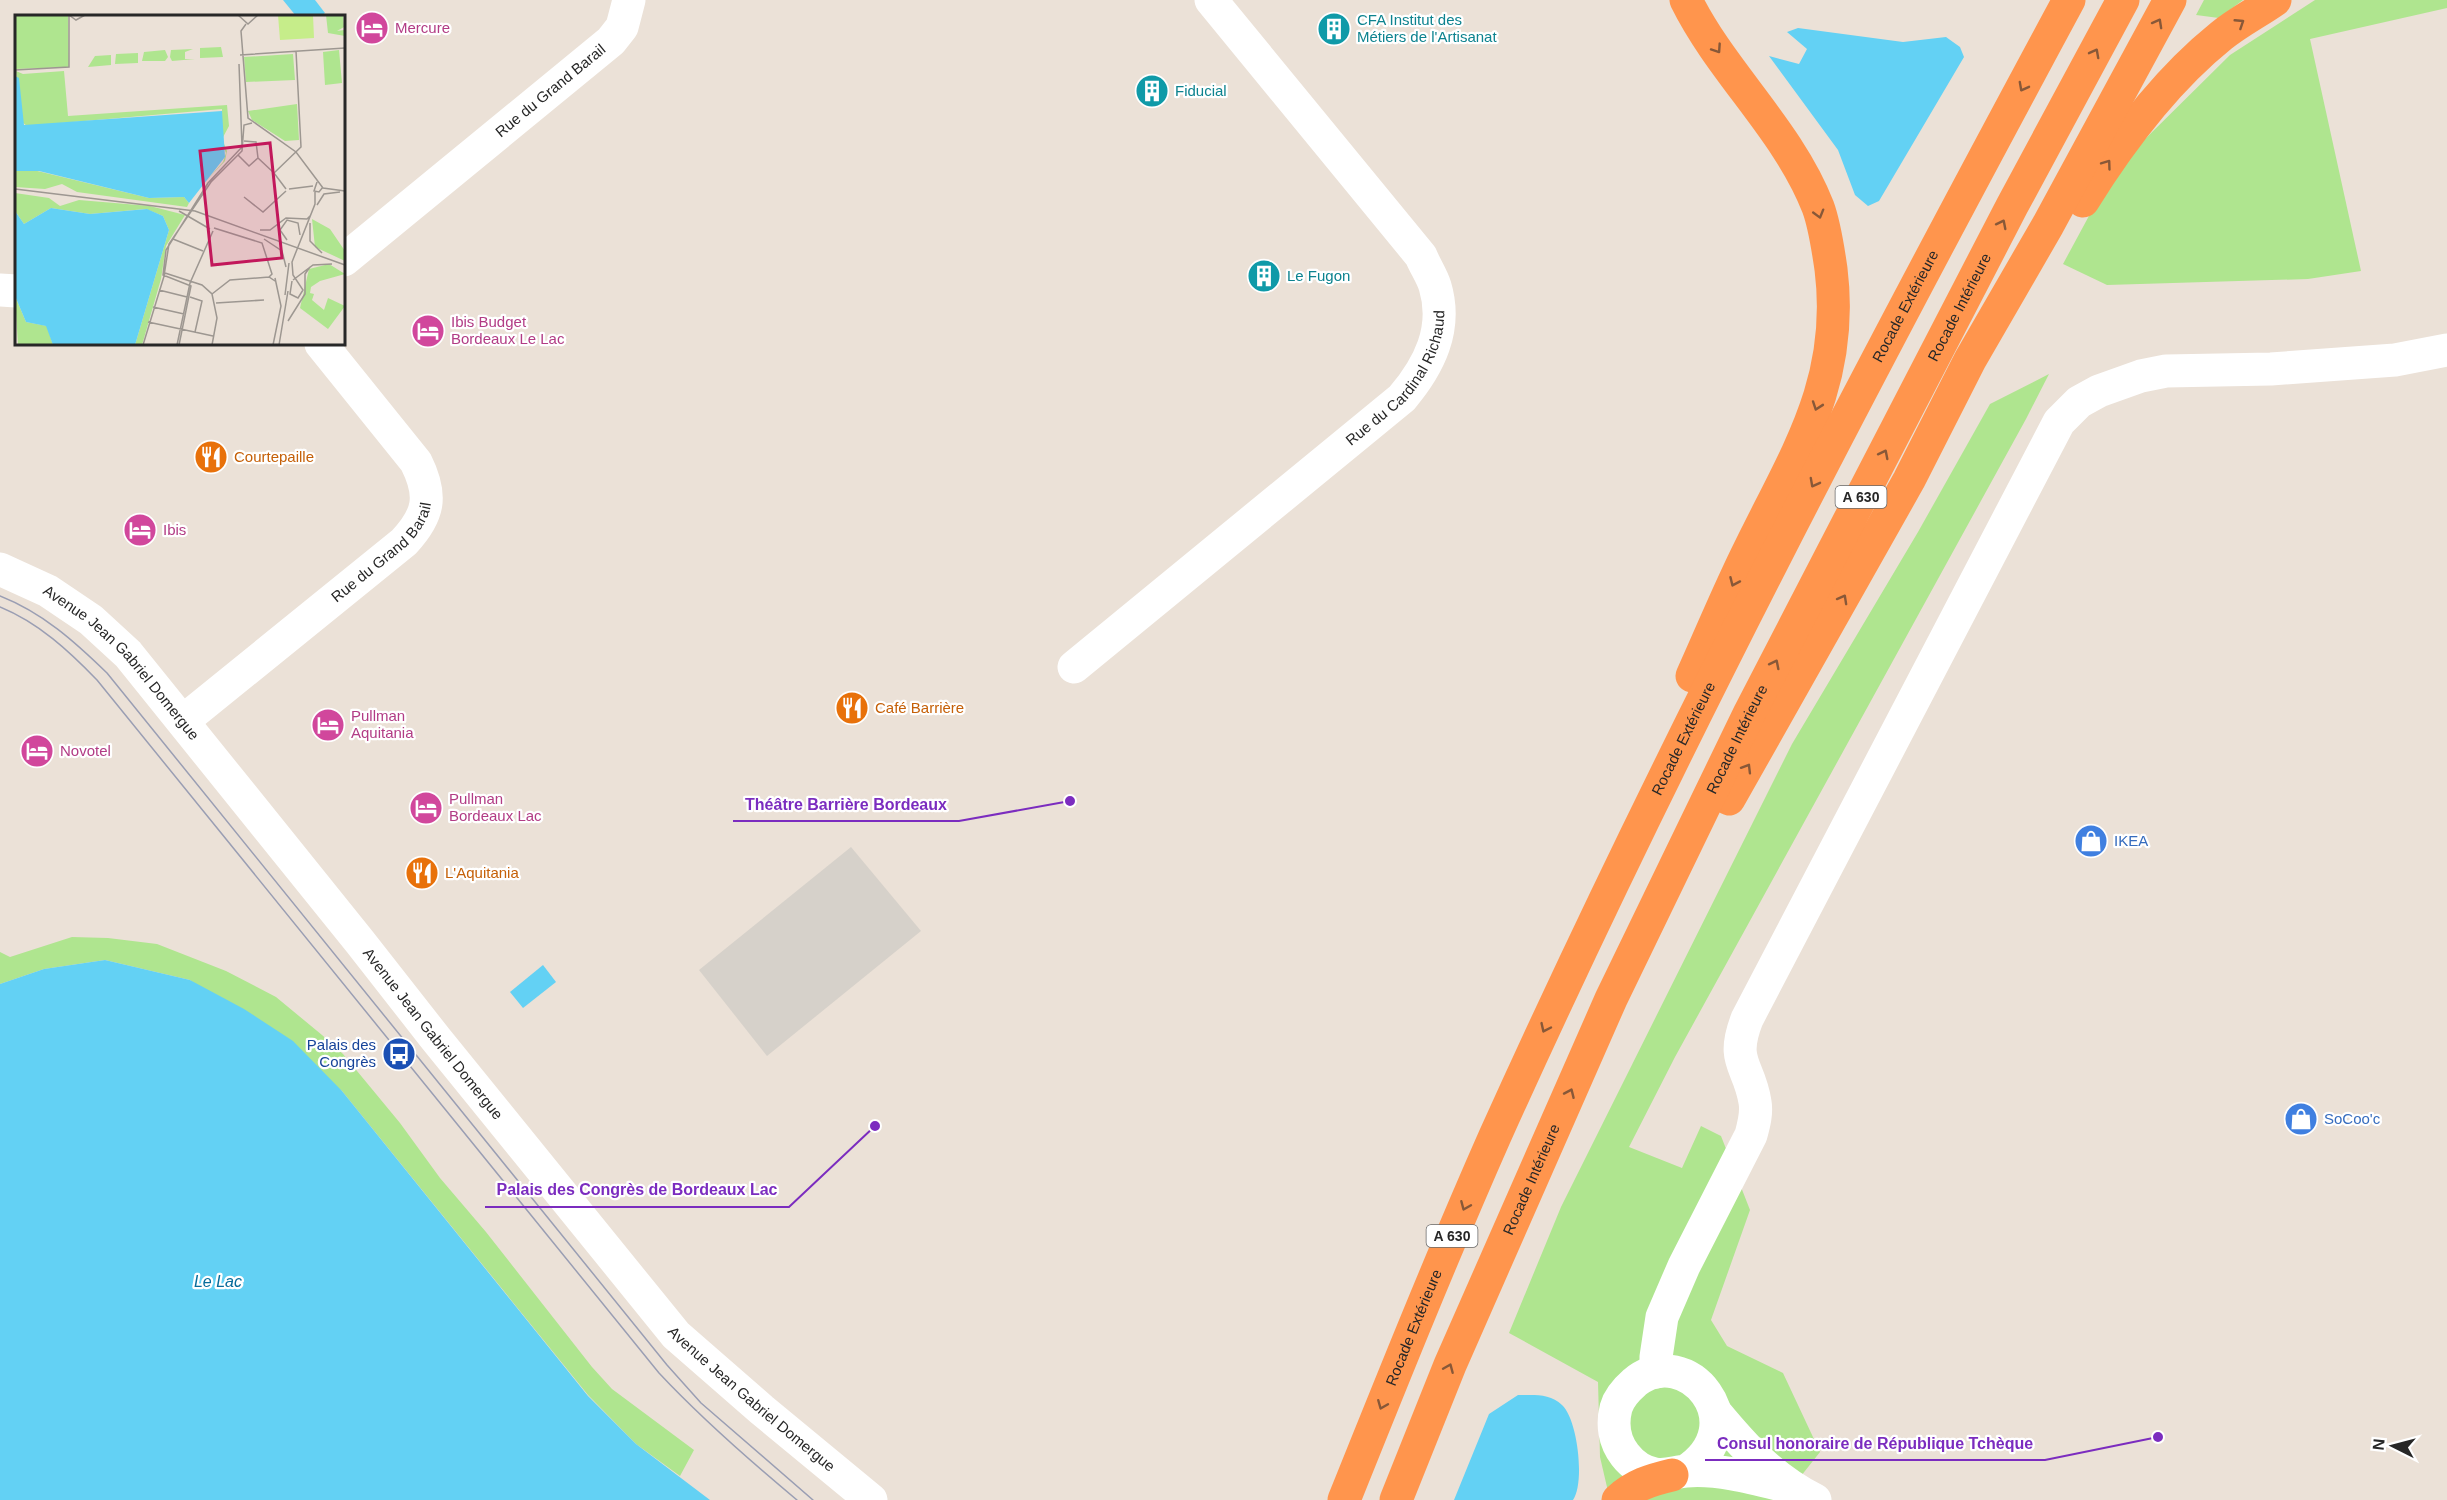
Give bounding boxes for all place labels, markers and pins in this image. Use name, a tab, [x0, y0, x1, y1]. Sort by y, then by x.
hotel icon: Mercure	[354, 10, 390, 46]
building icon: CFA Institut des Métiers de l'Artisanat	[1316, 11, 1352, 47]
place label: CFA Institut des Métiers de l'Artisanat	[1357, 11, 1497, 45]
place label: Mercure	[395, 19, 450, 36]
building icon: Fiducial	[1134, 73, 1170, 109]
place label: Fiducial	[1175, 82, 1227, 99]
building icon: Le Fugon	[1246, 258, 1282, 294]
place label: Le Fugon	[1287, 267, 1350, 284]
hotel icon: Ibis Budget Bordeaux Le Lac	[410, 313, 446, 349]
place label: Ibis Budget Bordeaux Le Lac	[451, 313, 565, 347]
restaurant icon: Courtepaille	[193, 439, 229, 475]
place label: Courtepaille	[234, 448, 314, 465]
hotel icon: Ibis	[122, 512, 158, 548]
place label: Ibis	[163, 521, 186, 538]
restaurant icon: Café Barrière	[834, 690, 870, 726]
place label: Café Barrière	[875, 699, 964, 716]
hotel icon: Pullman Aquitania	[310, 707, 346, 743]
place label: Pullman Aquitania	[351, 707, 414, 741]
hotel icon: Novotel	[19, 733, 55, 769]
place label: Novotel	[60, 742, 111, 759]
callout: Théâtre Barrière Bordeaux	[733, 787, 959, 821]
hotel icon: Pullman Bordeaux Lac	[408, 790, 444, 826]
place label: Pullman Bordeaux Lac	[449, 790, 542, 824]
shop icon: IKEA	[2073, 823, 2109, 859]
place label: IKEA	[2114, 832, 2148, 849]
restaurant icon: L'Aquitania	[404, 855, 440, 891]
place label: L'Aquitania	[445, 864, 519, 881]
place label: Palais des Congrès	[307, 1036, 376, 1070]
bus stop icon: Palais des Congrès	[381, 1036, 417, 1072]
shop icon: SoCoo'c	[2283, 1101, 2319, 1137]
place label: SoCoo'c	[2324, 1110, 2381, 1127]
callout: Palais des Congrès de Bordeaux Lac	[485, 1173, 789, 1207]
callout: Consul honoraire de République Tchèque	[1705, 1426, 2045, 1460]

